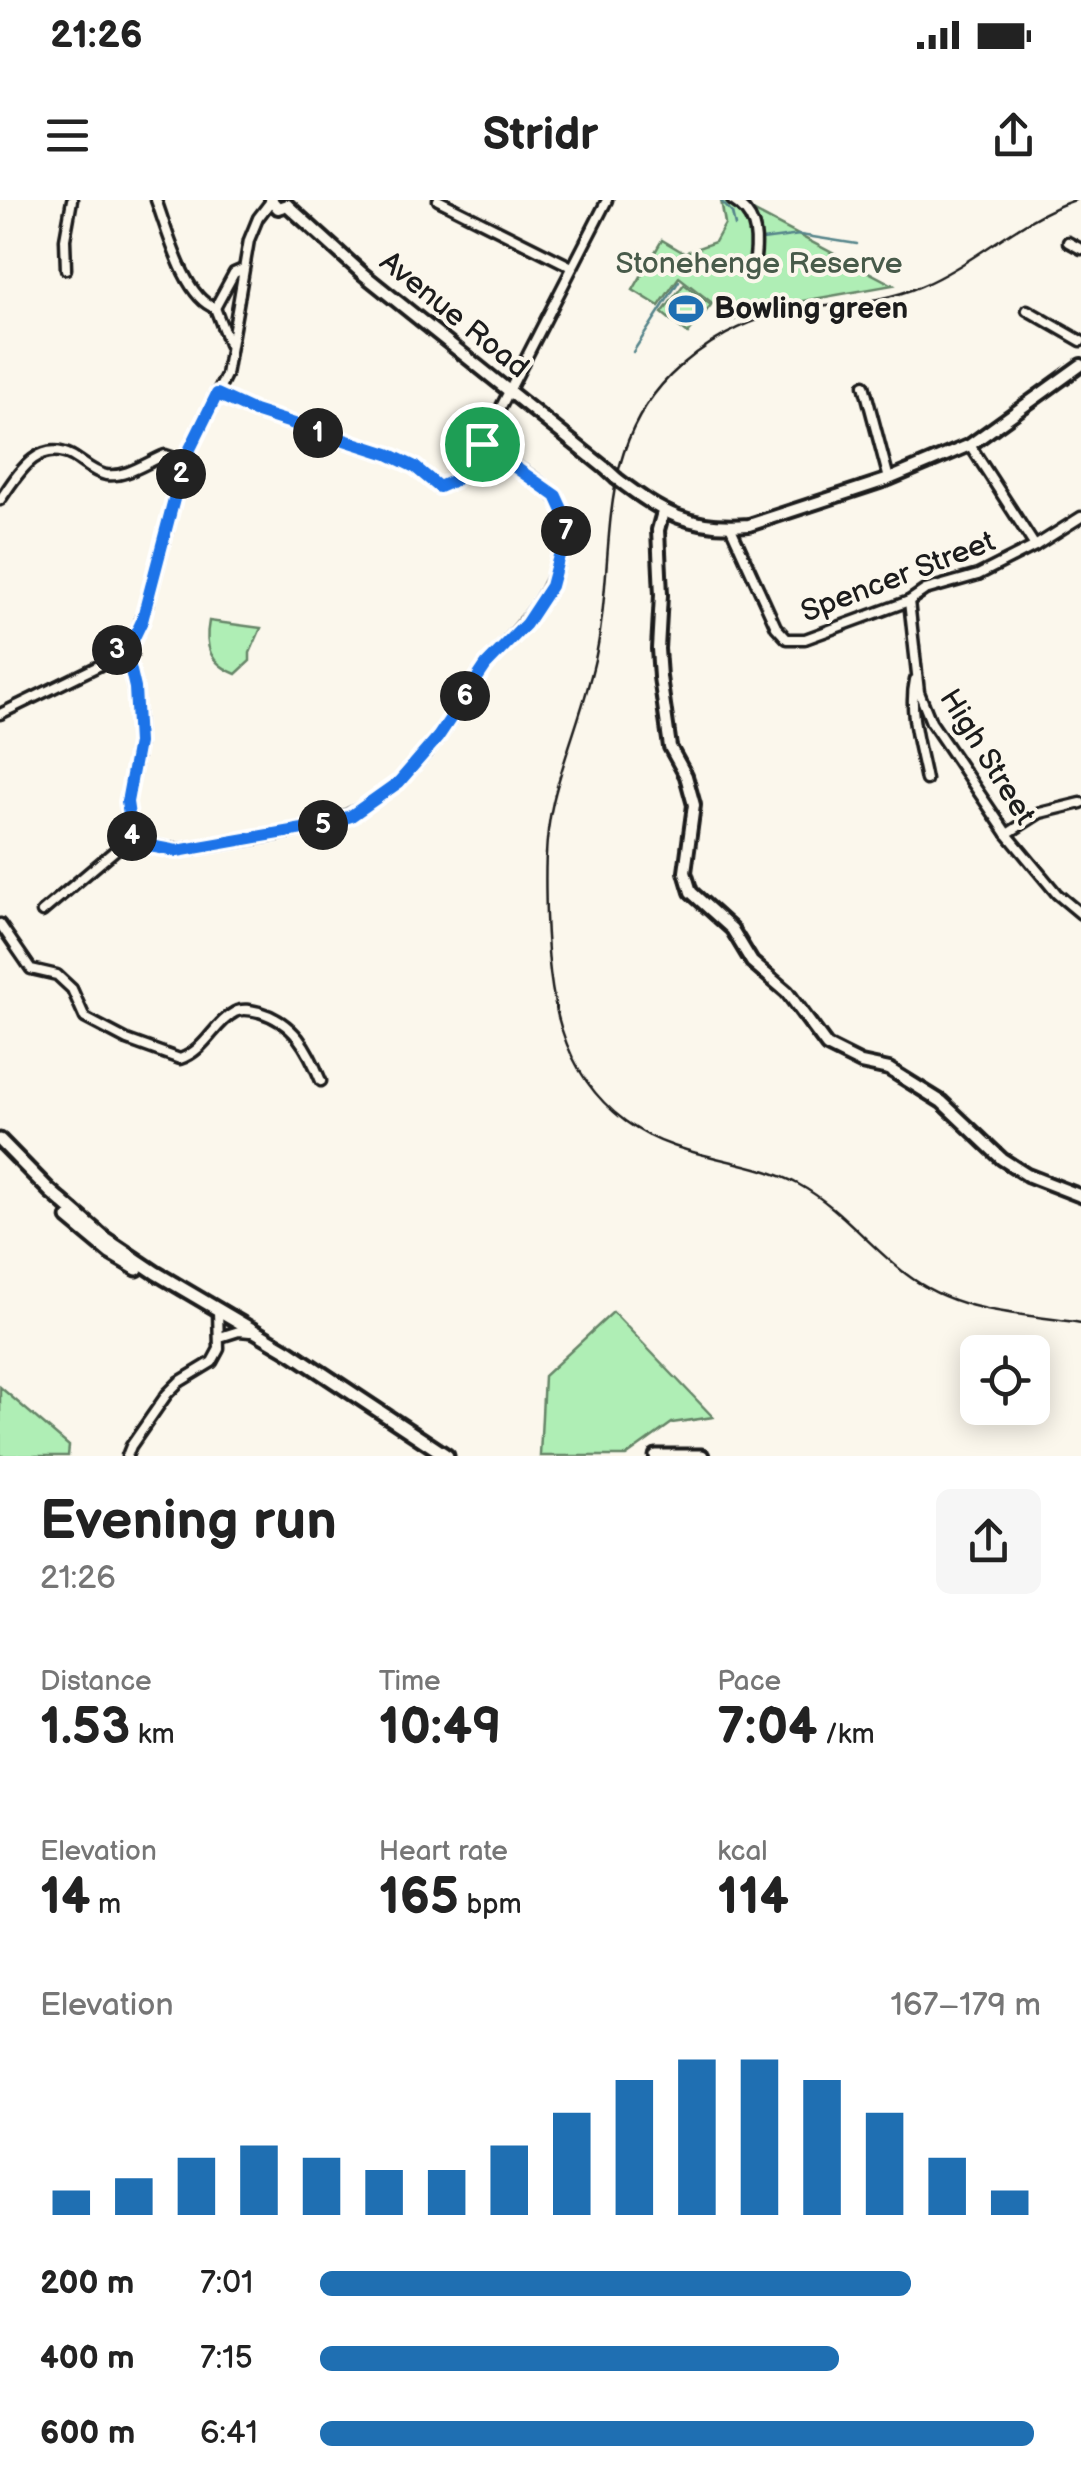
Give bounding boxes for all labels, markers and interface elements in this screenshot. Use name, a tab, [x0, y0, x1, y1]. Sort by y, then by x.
text: 21:26	[50, 13, 143, 58]
icon: menu	[40, 108, 95, 163]
text: Stridr	[483, 108, 598, 163]
icon: share	[986, 108, 1041, 163]
street label: Avenue Road	[372, 244, 536, 386]
park label: Stonehenge Reserve	[615, 246, 903, 282]
sports icon: Bowling green	[667, 290, 705, 328]
place label: Bowling green	[714, 291, 908, 327]
pin	[440, 402, 525, 487]
pin: 1	[293, 408, 343, 458]
text: 1	[312, 416, 324, 449]
icon: arrive	[455, 417, 510, 472]
pin: 2	[156, 449, 206, 499]
text: 2	[173, 457, 189, 490]
pin: 7	[541, 506, 591, 556]
text: 7	[558, 514, 574, 547]
street label: Spencer Street	[796, 524, 1000, 630]
pin: 3	[92, 625, 142, 675]
text: 3	[109, 633, 125, 666]
pin: 6	[440, 671, 490, 721]
text: 6	[457, 679, 473, 712]
street label: High Street	[931, 683, 1043, 831]
pin: 5	[298, 800, 348, 850]
text: 5	[315, 808, 331, 841]
pin: 4	[107, 811, 157, 861]
text: 4	[124, 819, 140, 852]
map controls	[960, 1335, 1050, 1425]
button: locate	[960, 1335, 1050, 1425]
text: Evening run	[40, 1488, 337, 1555]
button: share	[936, 1489, 1041, 1594]
text: 21:26	[40, 1559, 116, 1598]
text: Distance	[40, 1665, 152, 1698]
text: Time	[379, 1665, 441, 1698]
text: Pace	[717, 1665, 781, 1698]
text: 1.53	[40, 1698, 130, 1758]
text: 10:49	[379, 1698, 502, 1758]
text: 7:04	[717, 1698, 818, 1758]
text: km	[130, 1718, 175, 1751]
text: /km	[818, 1718, 875, 1751]
text: Elevation	[40, 1835, 157, 1868]
text: Heart rate	[379, 1835, 508, 1868]
text: kcal	[717, 1835, 768, 1868]
text: 14	[40, 1868, 91, 1928]
text: 165	[379, 1868, 459, 1928]
text: 114	[717, 1868, 789, 1928]
text: m	[91, 1888, 121, 1921]
text: bpm	[459, 1888, 522, 1921]
text: Elevation	[40, 1986, 173, 2025]
text: 167–179 m	[891, 1986, 1041, 2025]
text: 200 m	[40, 2264, 134, 2303]
text: 7:01	[200, 2264, 253, 2303]
text: 400 m	[40, 2339, 135, 2378]
text: 7:15	[200, 2339, 253, 2378]
text: 600 m	[40, 2414, 135, 2453]
text: 6:41	[200, 2414, 258, 2453]

